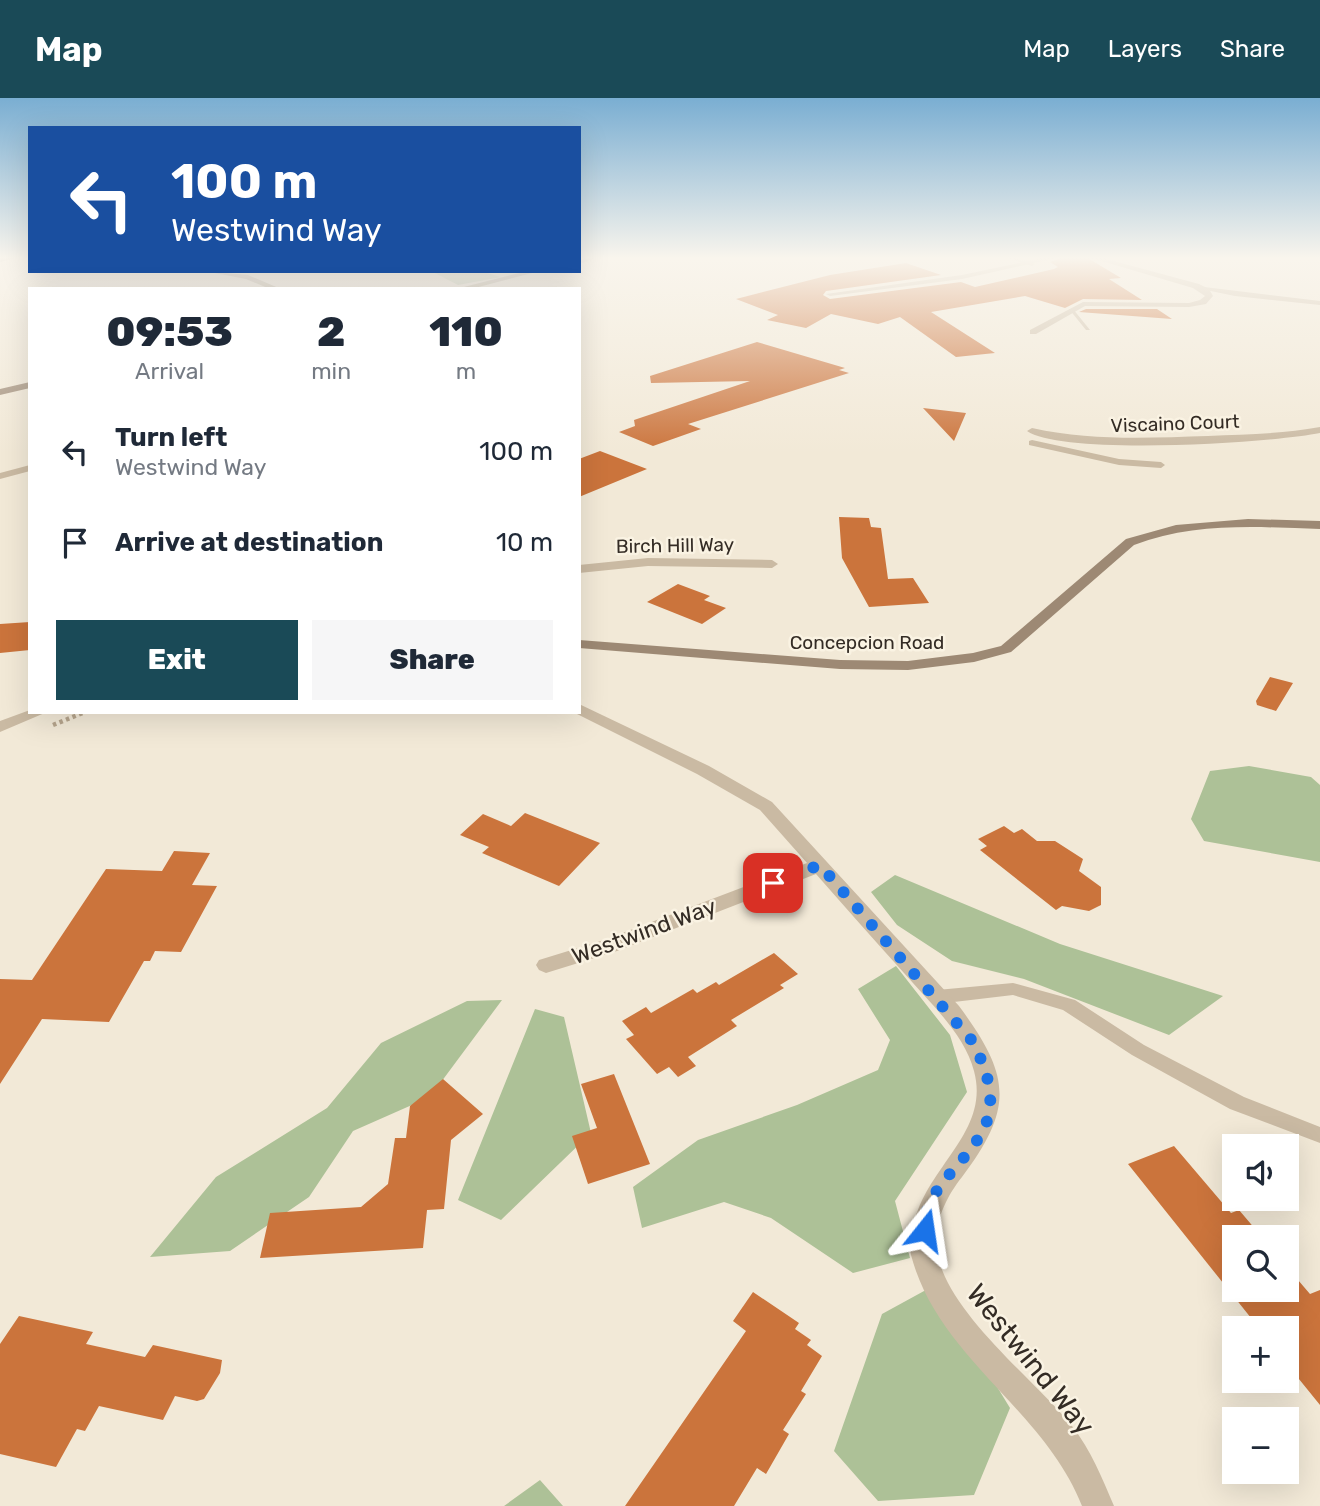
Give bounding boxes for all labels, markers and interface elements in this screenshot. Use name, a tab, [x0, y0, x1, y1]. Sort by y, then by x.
text: Map	[35, 30, 103, 69]
text: Map	[1023, 35, 1070, 63]
text: Layers	[1108, 35, 1182, 63]
text: Share	[1220, 35, 1285, 63]
text: 100 m	[171, 152, 317, 210]
icon: left	[56, 154, 147, 245]
text: Westwind Way	[171, 211, 382, 249]
text: 09:53	[106, 307, 233, 357]
text: 2	[317, 307, 345, 357]
text: 110	[429, 307, 503, 357]
text: Arrival	[135, 357, 204, 385]
text: min	[311, 357, 351, 385]
text: m	[456, 357, 476, 385]
street label: Viscaino Court	[1110, 410, 1240, 437]
text: Turn left	[115, 422, 227, 453]
icon: left	[56, 433, 94, 471]
text: 100 m	[479, 436, 553, 467]
text: Westwind Way	[115, 453, 266, 481]
icon: arrive	[56, 524, 94, 562]
text: Arrive at destination	[115, 527, 383, 558]
text: 10 m	[496, 527, 553, 558]
street label: Birch Hill Way	[616, 533, 734, 558]
button: Exit	[56, 620, 298, 700]
button: Share	[312, 620, 553, 700]
street label: Concepcion Road	[790, 631, 944, 654]
pin	[743, 853, 803, 913]
icon: arrive	[754, 864, 792, 902]
street label: Westwind Way	[568, 892, 720, 970]
map controls	[1222, 1134, 1299, 1484]
button: sound	[1222, 1134, 1299, 1211]
position arrow	[888, 1193, 962, 1267]
button: search	[1222, 1225, 1299, 1302]
street label: Westwind Way	[960, 1277, 1101, 1441]
button: +	[1222, 1316, 1299, 1393]
button: −	[1222, 1407, 1299, 1484]

